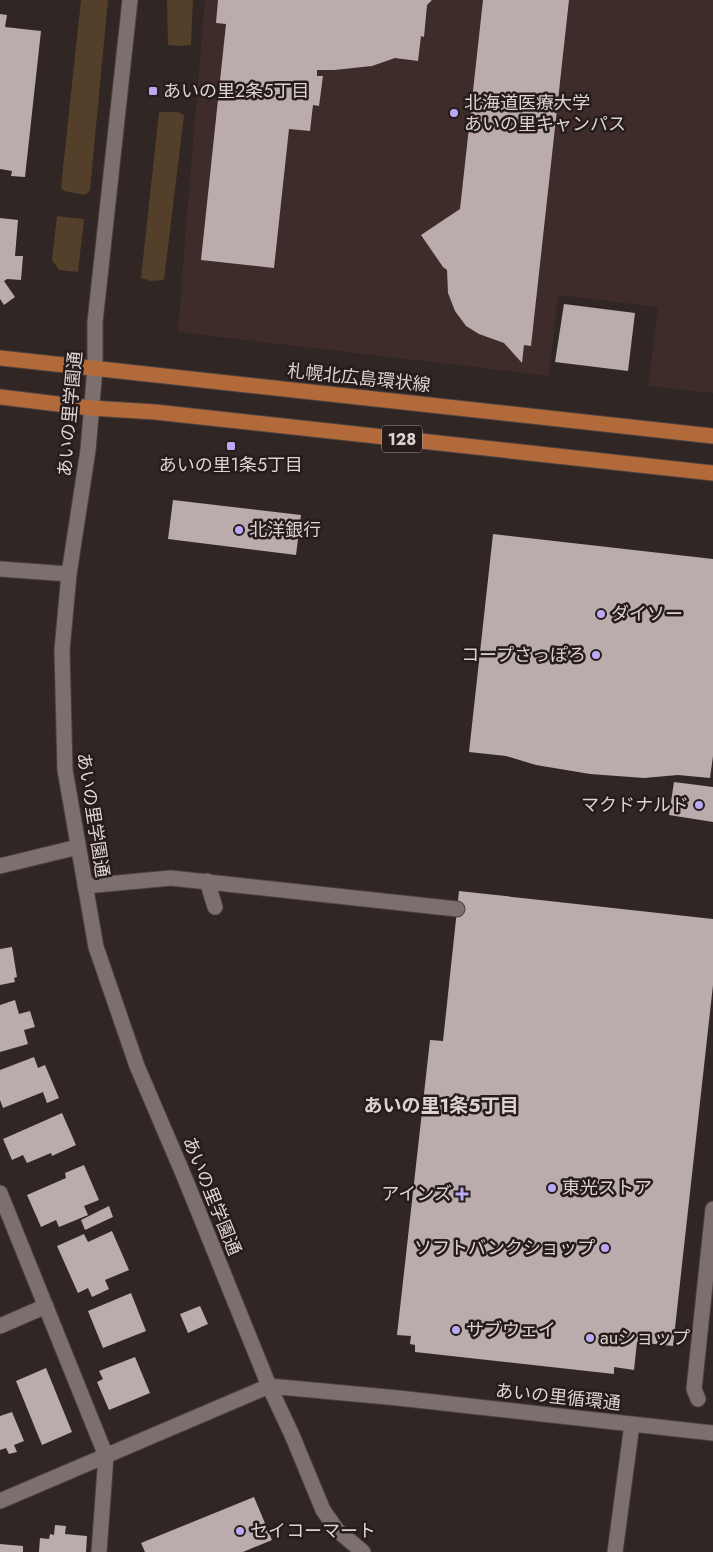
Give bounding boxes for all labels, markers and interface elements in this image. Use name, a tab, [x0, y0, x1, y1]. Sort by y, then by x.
place label: あいの里2条5丁目	[163, 78, 309, 104]
marker: あいの里2条5丁目	[147, 85, 159, 97]
place label: 北海道医療大学 あいの里キャンパス	[464, 90, 626, 137]
marker: 北海道医療大学 あいの里キャンパス	[448, 107, 460, 119]
street label: あいの里学園通	[52, 350, 88, 478]
street label: 札幌北広島環状線	[286, 358, 432, 398]
road number: 128	[382, 426, 422, 452]
marker: あいの里1条5丁目	[225, 440, 237, 452]
place label: あいの里1条5丁目	[159, 452, 303, 478]
place label: 北洋銀行	[249, 517, 321, 543]
marker: 北洋銀行	[233, 524, 245, 536]
place label: ダイソー	[611, 601, 683, 627]
marker: ダイソー	[595, 608, 607, 620]
place label: コープさっぽろ	[461, 642, 586, 668]
marker: コープさっぽろ	[590, 649, 602, 661]
street label: あいの里学園通	[70, 751, 116, 879]
place label: マクドナルド	[581, 792, 689, 818]
marker: マクドナルド	[693, 799, 705, 811]
district label: あいの里1条5丁目	[364, 1092, 518, 1119]
street label: あいの里学園通	[176, 1133, 248, 1259]
place label: 東光ストア	[562, 1175, 652, 1201]
place label: アインズ	[381, 1181, 452, 1207]
marker: 東光ストア	[546, 1182, 558, 1194]
marker: アインズ	[456, 1188, 468, 1200]
place label: ソフトバンクショップ	[414, 1235, 595, 1261]
marker: ソフトバンクショップ	[599, 1242, 611, 1254]
place label: サブウェイ	[466, 1317, 556, 1343]
marker: サブウェイ	[450, 1324, 462, 1336]
place label: auショップ	[600, 1325, 690, 1351]
marker: auショップ	[584, 1332, 596, 1344]
street label: あいの里循環通	[494, 1377, 622, 1417]
place label: セイコーマート	[250, 1518, 376, 1544]
marker: セイコーマート	[234, 1525, 246, 1537]

